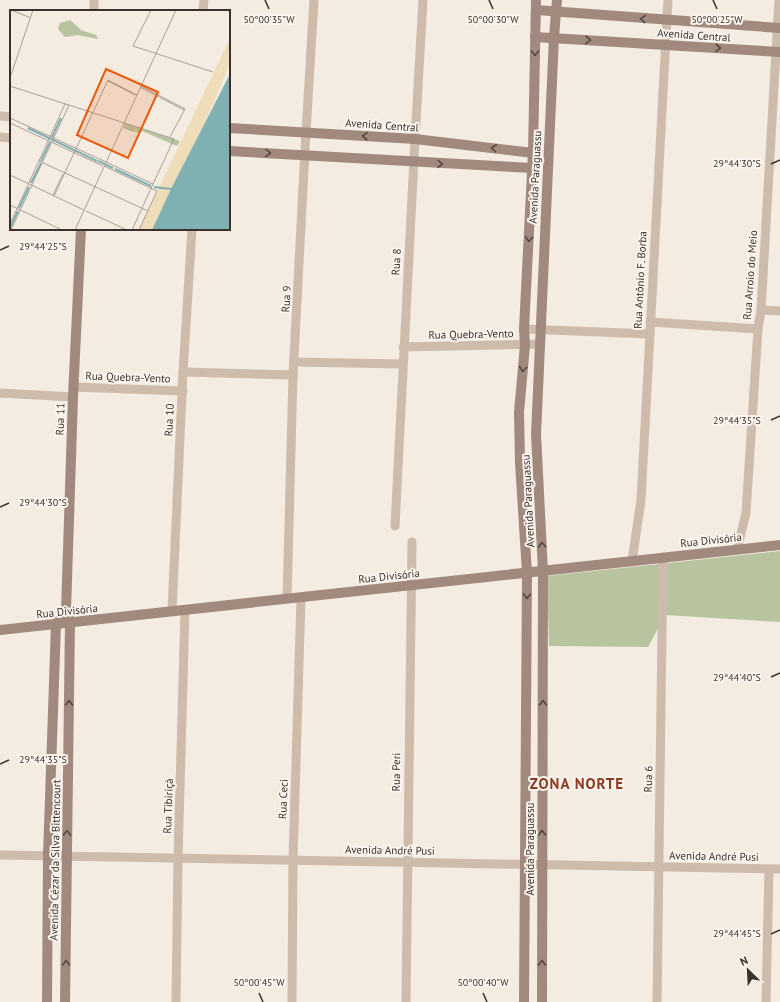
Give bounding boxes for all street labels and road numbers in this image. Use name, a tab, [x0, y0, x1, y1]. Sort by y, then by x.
street label: Avenida Central	[657, 25, 732, 45]
street label: Avenida Central	[345, 115, 420, 135]
street label: Avenida Paraguassu	[526, 130, 544, 224]
street label: Rua Arroio do Meio	[740, 230, 760, 320]
street label: Rua Antônio F. Borba	[630, 231, 650, 329]
street label: Rua 8	[388, 248, 404, 276]
street label: Rua 9	[278, 285, 294, 313]
street label: Rua Quebra-Vento	[428, 326, 514, 342]
street label: Rua Quebra-Vento	[85, 369, 171, 385]
street label: Rua 11	[52, 402, 68, 436]
street label: Rua 10	[161, 403, 177, 437]
street label: Avenida Paraguassu	[519, 454, 537, 548]
street label: Rua Divisória	[680, 530, 742, 550]
street label: Rua Divisória	[358, 566, 420, 586]
street label: Rua Divisória	[36, 601, 98, 621]
street label: Rua Peri	[389, 752, 403, 792]
street label: Rua 6	[641, 765, 655, 793]
street label: Rua Tibiriçá	[160, 778, 176, 834]
street label: Avenida Cézar da Silva Bittencourt	[47, 779, 63, 941]
street label: Rua Ceci	[275, 779, 291, 819]
street label: Avenida Paraguassu	[523, 802, 537, 896]
street label: Avenida André Pusi	[345, 842, 435, 858]
street label: Avenida André Pusi	[669, 848, 759, 864]

